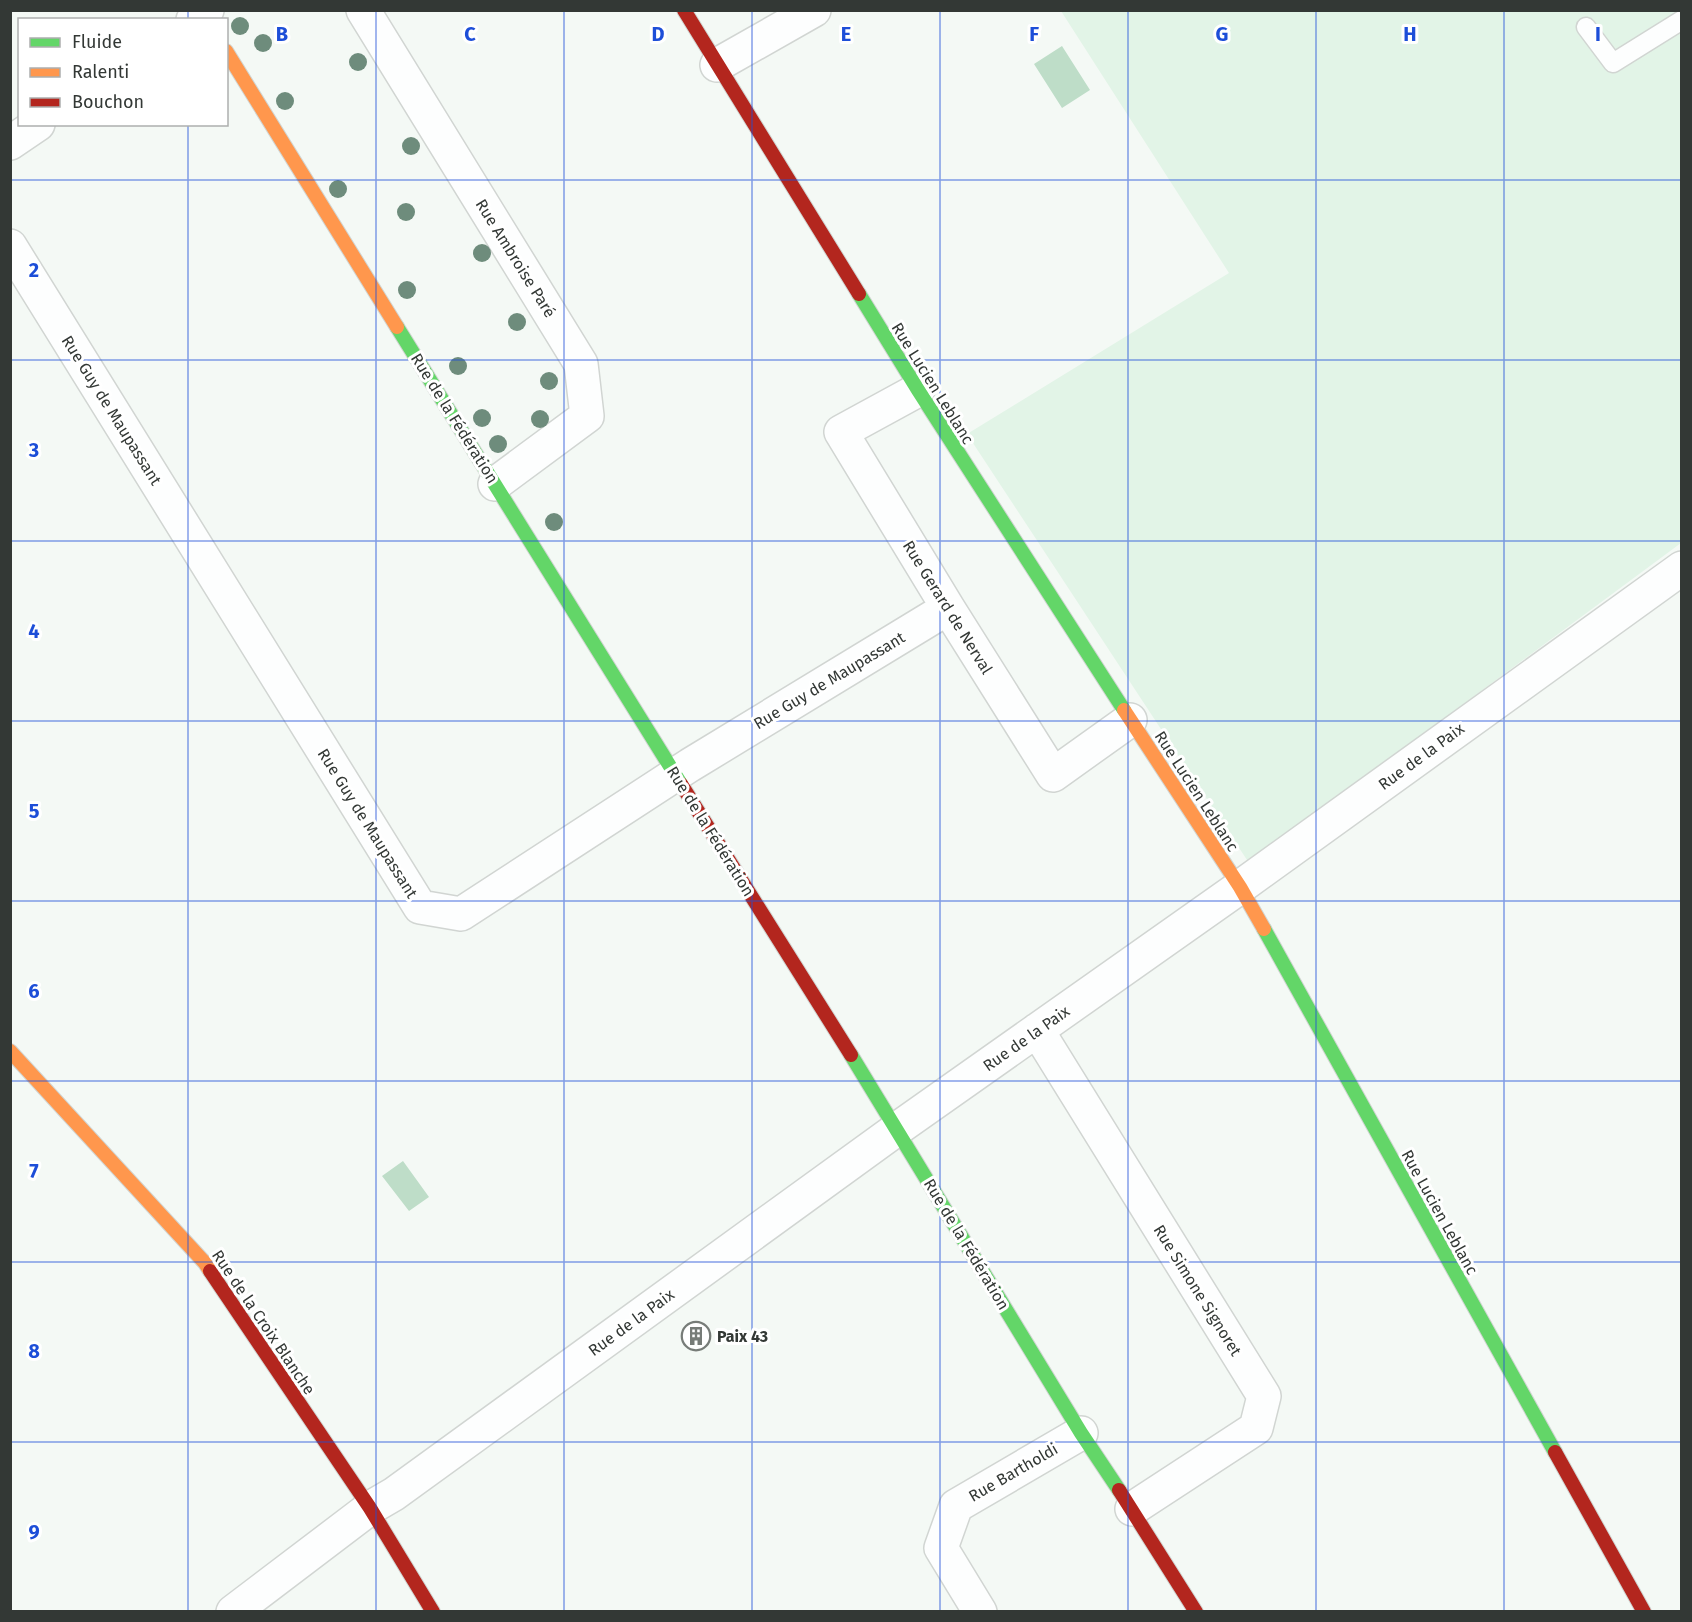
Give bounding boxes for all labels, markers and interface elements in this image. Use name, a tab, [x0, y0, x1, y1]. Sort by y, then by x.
legend	[18, 18, 228, 126]
text: B	[276, 22, 288, 46]
text: C	[464, 22, 476, 46]
text: D	[651, 22, 665, 46]
text: E	[841, 22, 851, 46]
text: F	[1029, 22, 1039, 46]
text: G	[1216, 22, 1228, 46]
text: H	[1403, 22, 1417, 46]
text: I	[1595, 22, 1601, 46]
text: Fluide	[72, 31, 122, 53]
text: Ralenti	[72, 61, 129, 83]
text: Bouchon	[72, 91, 144, 113]
street label: Rue Ambroise Paré	[472, 196, 560, 321]
text: 2	[29, 258, 39, 282]
street label: Rue Lucien Leblanc	[888, 319, 978, 448]
street label: Rue Guy de Maupassant	[58, 332, 166, 489]
street label: Rue de la Fédération	[407, 350, 502, 487]
text: 3	[28, 438, 39, 462]
street label: Rue Gerard de Nerval	[899, 537, 997, 678]
text: 4	[28, 619, 40, 643]
street label: Rue Guy de Maupassant	[750, 628, 908, 733]
street label: Rue de la Paix	[1375, 719, 1468, 794]
street label: Rue Lucien Leblanc	[1151, 728, 1243, 855]
street label: Rue Guy de Maupassant	[314, 745, 422, 902]
street label: Rue de la Fédération	[663, 763, 758, 900]
text: 5	[29, 799, 40, 823]
text: 6	[28, 979, 40, 1003]
street label: Rue de la Paix	[979, 1001, 1073, 1075]
street label: Rue Lucien Leblanc	[1397, 1147, 1482, 1278]
text: 7	[29, 1159, 39, 1183]
street label: Rue de la Fédération	[920, 1175, 1013, 1313]
street label: Rue Simone Signoret	[1149, 1221, 1246, 1360]
street label: Rue de la Croix Blanche	[208, 1246, 319, 1398]
street label: Rue de la Paix	[585, 1285, 678, 1360]
building icon: Paix 43	[680, 1320, 712, 1352]
place label: Paix 43	[717, 1327, 768, 1346]
text: 8	[28, 1339, 40, 1363]
street label: Rue Bartholdi	[965, 1439, 1061, 1506]
text: 9	[28, 1520, 40, 1544]

